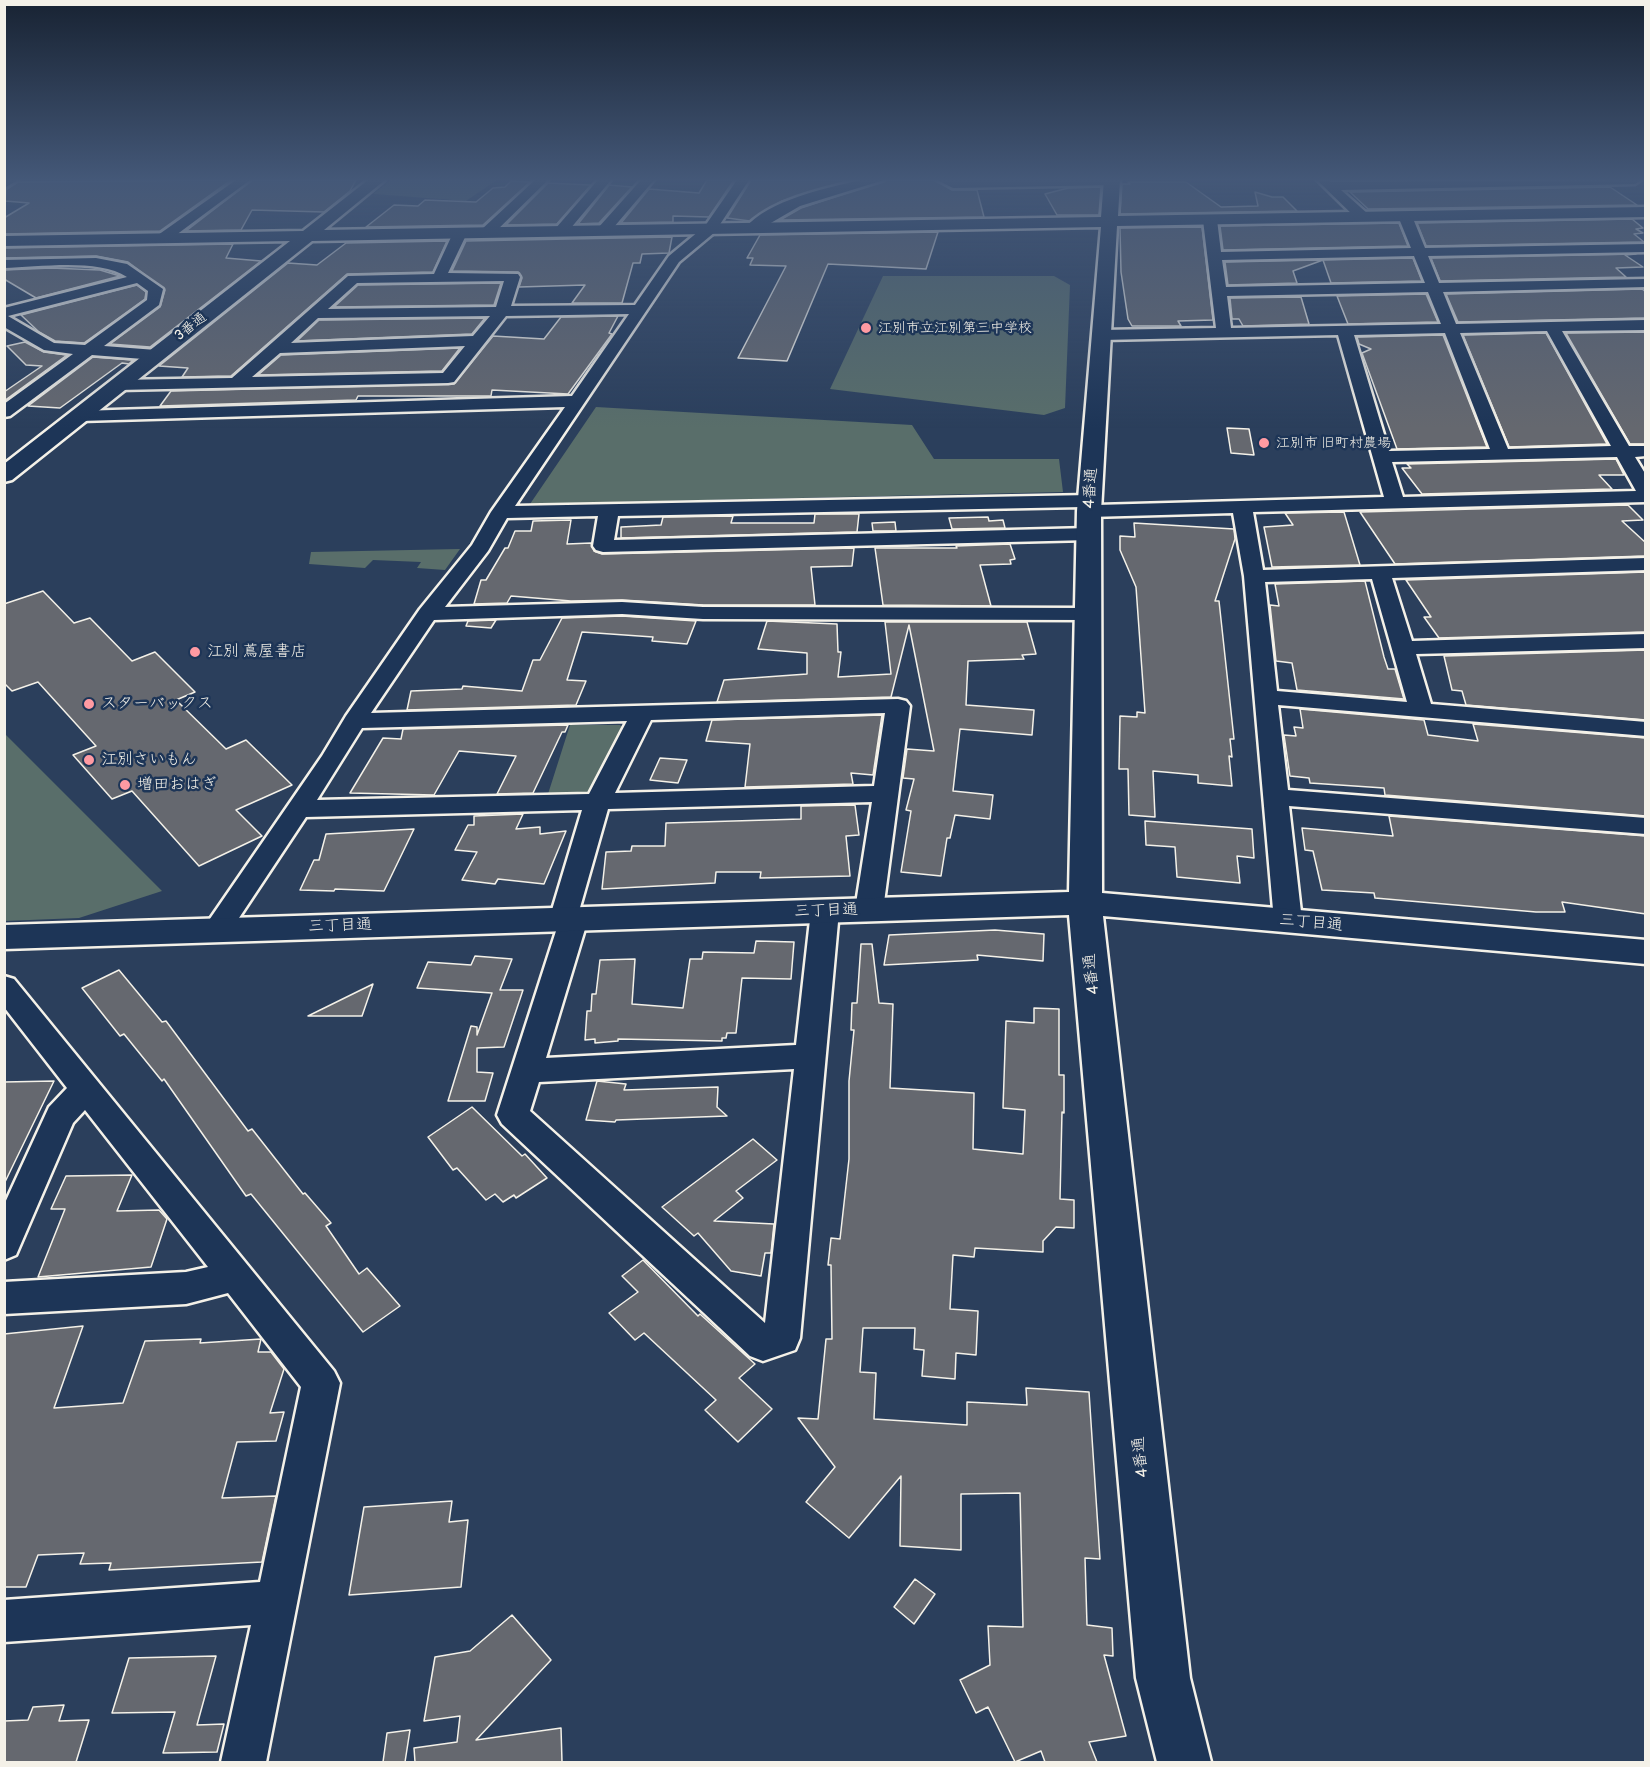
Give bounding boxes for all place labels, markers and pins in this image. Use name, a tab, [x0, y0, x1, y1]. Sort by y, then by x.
place label: 江別市立江別第三中学校	[878, 320, 1032, 336]
marker: 江別市立江別第三中学校	[859, 321, 873, 335]
place label: 江別市 旧町村農場	[1276, 435, 1391, 451]
marker: 江別市 旧町村農場	[1257, 436, 1271, 450]
place label: 江別 蔦屋書店	[207, 642, 306, 662]
marker: 江別 蔦屋書店	[188, 645, 202, 659]
place label: スターバックス	[101, 694, 213, 714]
marker: スターバックス	[82, 697, 96, 711]
place label: 江別さいもん	[101, 750, 197, 770]
marker: 江別さいもん	[82, 753, 96, 767]
place label: 増田おはぎ	[137, 775, 217, 795]
marker: 増田おはぎ	[118, 778, 132, 792]

